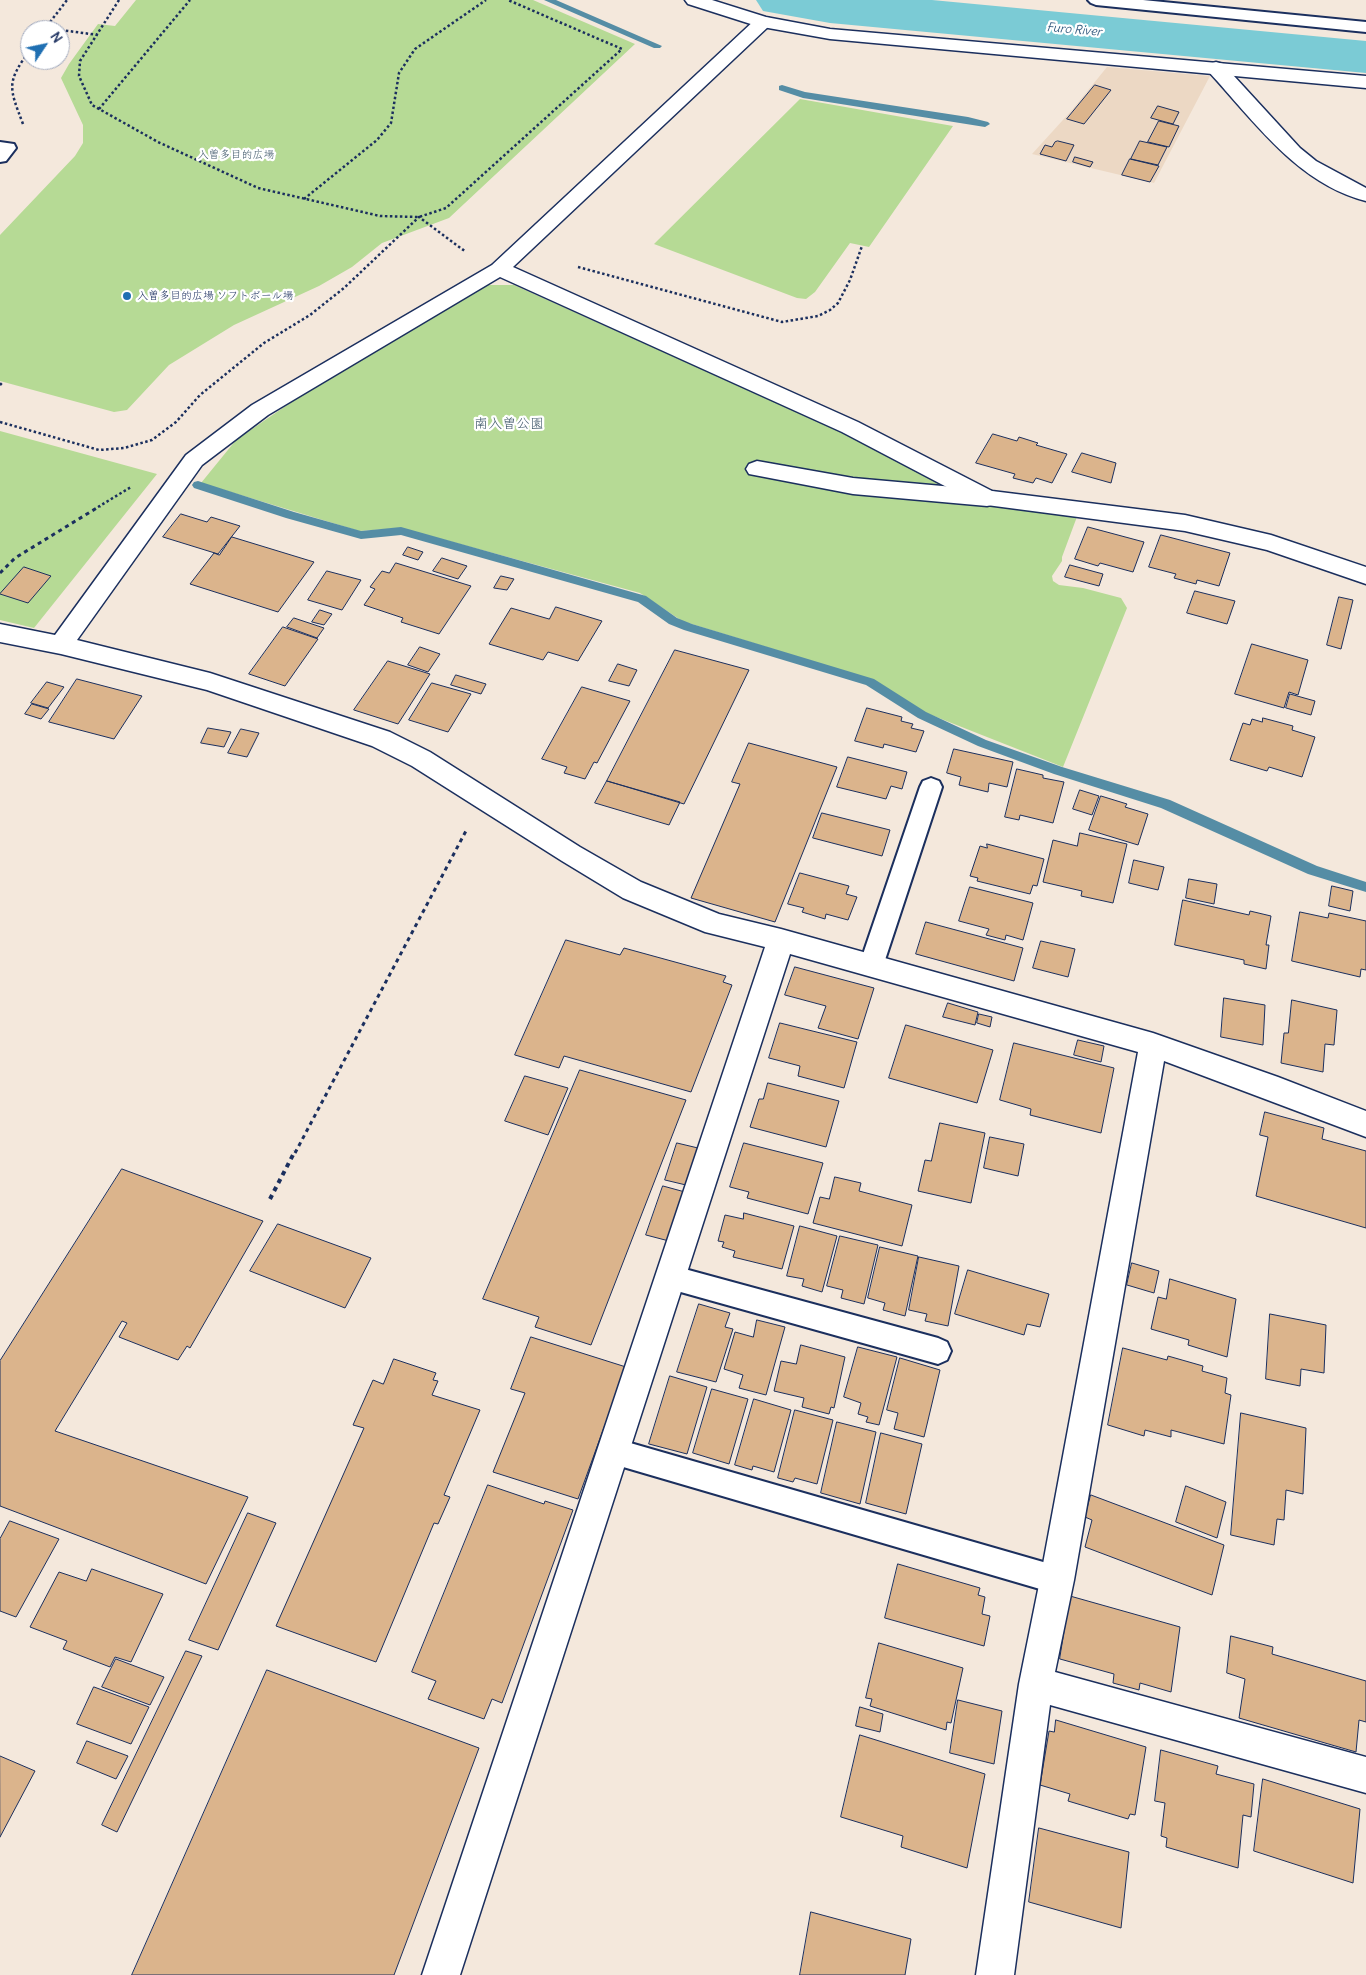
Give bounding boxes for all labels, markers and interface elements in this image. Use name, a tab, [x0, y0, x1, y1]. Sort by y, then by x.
north arrow	[20, 20, 70, 70]
water label: Furo River	[1046, 20, 1102, 40]
text: N	[46, 28, 67, 46]
park label: 入曽多目的広場	[198, 148, 274, 162]
place label: 入曽多目的広場 ソフトボール場	[137, 289, 294, 303]
marker: 入曽多目的広場 ソフトボール場	[121, 290, 133, 302]
park label: 南入曽公園	[474, 416, 544, 432]

